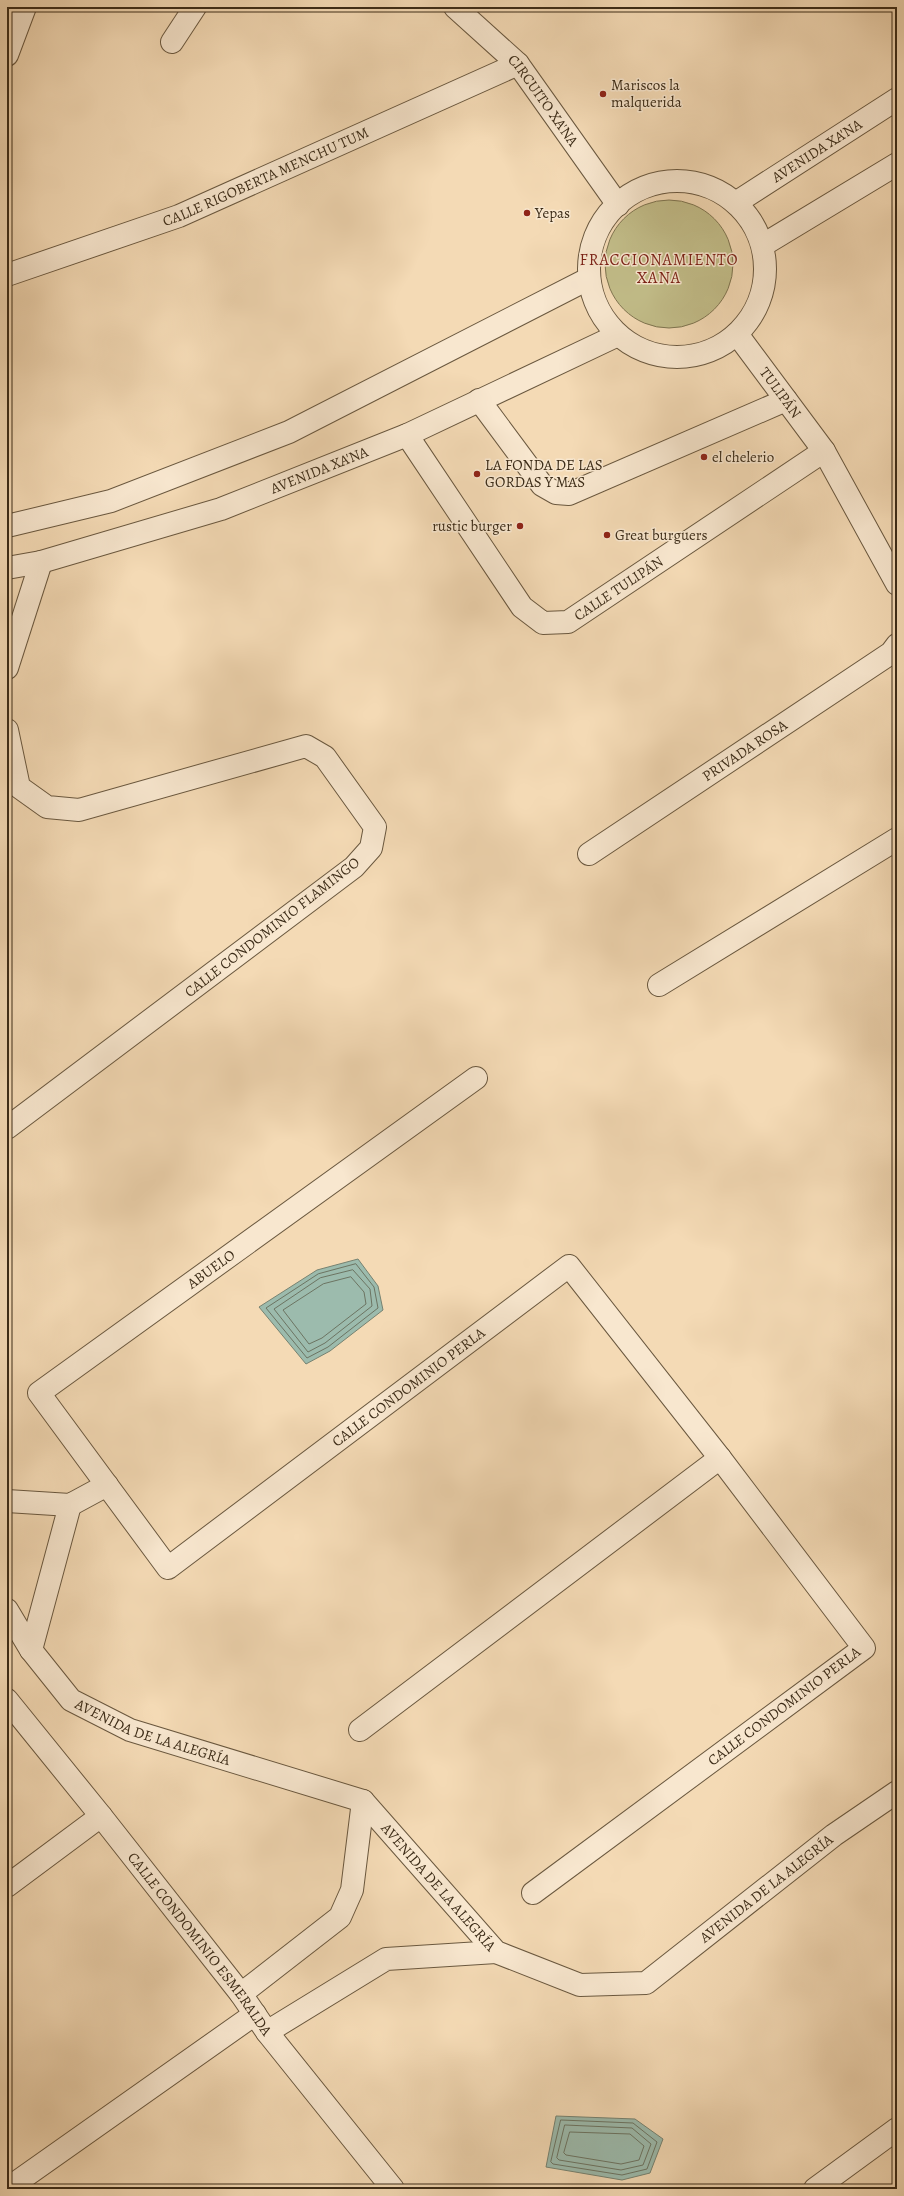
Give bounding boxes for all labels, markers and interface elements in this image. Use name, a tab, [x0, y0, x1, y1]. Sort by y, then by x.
street label: CIRCUITO XA'NA	[504, 50, 583, 150]
place label: Mariscos la malquerida	[611, 75, 682, 112]
marker: Mariscos la malquerida	[598, 89, 608, 99]
street label: AVENIDA XA'NA	[767, 114, 866, 188]
street label: CALLE RIGOBERTA MENCHU TUM	[160, 122, 372, 231]
place label: Yepas	[534, 203, 570, 223]
marker: Yepas	[522, 208, 532, 218]
district label: FRACCIONAMIENTO XANA	[579, 249, 739, 289]
street label: TULIPÁN	[755, 363, 806, 422]
street label: AVENIDA XA'NA	[267, 441, 371, 499]
place label: el chelerio	[712, 447, 774, 467]
marker: el chelerio	[699, 452, 709, 462]
place label: LA FONDA DE LAS GORDAS Y MAS	[485, 455, 603, 492]
marker: LA FONDA DE LAS GORDAS Y MAS	[472, 469, 482, 479]
place label: rustic burger	[432, 516, 512, 536]
marker: rustic burger	[515, 521, 525, 531]
place label: Great burguers	[615, 525, 708, 545]
marker: Great burguers	[602, 530, 612, 540]
street label: CALLE TULIPÁN	[570, 551, 667, 625]
street label: PRIVADA ROSA	[698, 715, 791, 786]
street label: CALLE CONDOMINIO FLAMINGO	[180, 852, 364, 1002]
street label: ABUELO	[182, 1245, 239, 1294]
street label: CALLE CONDOMINIO PERLA	[328, 1323, 489, 1451]
street label: CALLE CONDOMINIO PERLA	[703, 1642, 865, 1770]
street label: AVENIDA DE LA ALEGRÍA	[71, 1693, 233, 1770]
street label: AVENIDA DE LA ALEGRÍA	[376, 1818, 501, 1955]
street label: AVENIDA DE LA ALEGRÍA	[695, 1829, 837, 1948]
street label: CALLE CONDOMINIO ESMERALDA	[123, 1848, 277, 2040]

